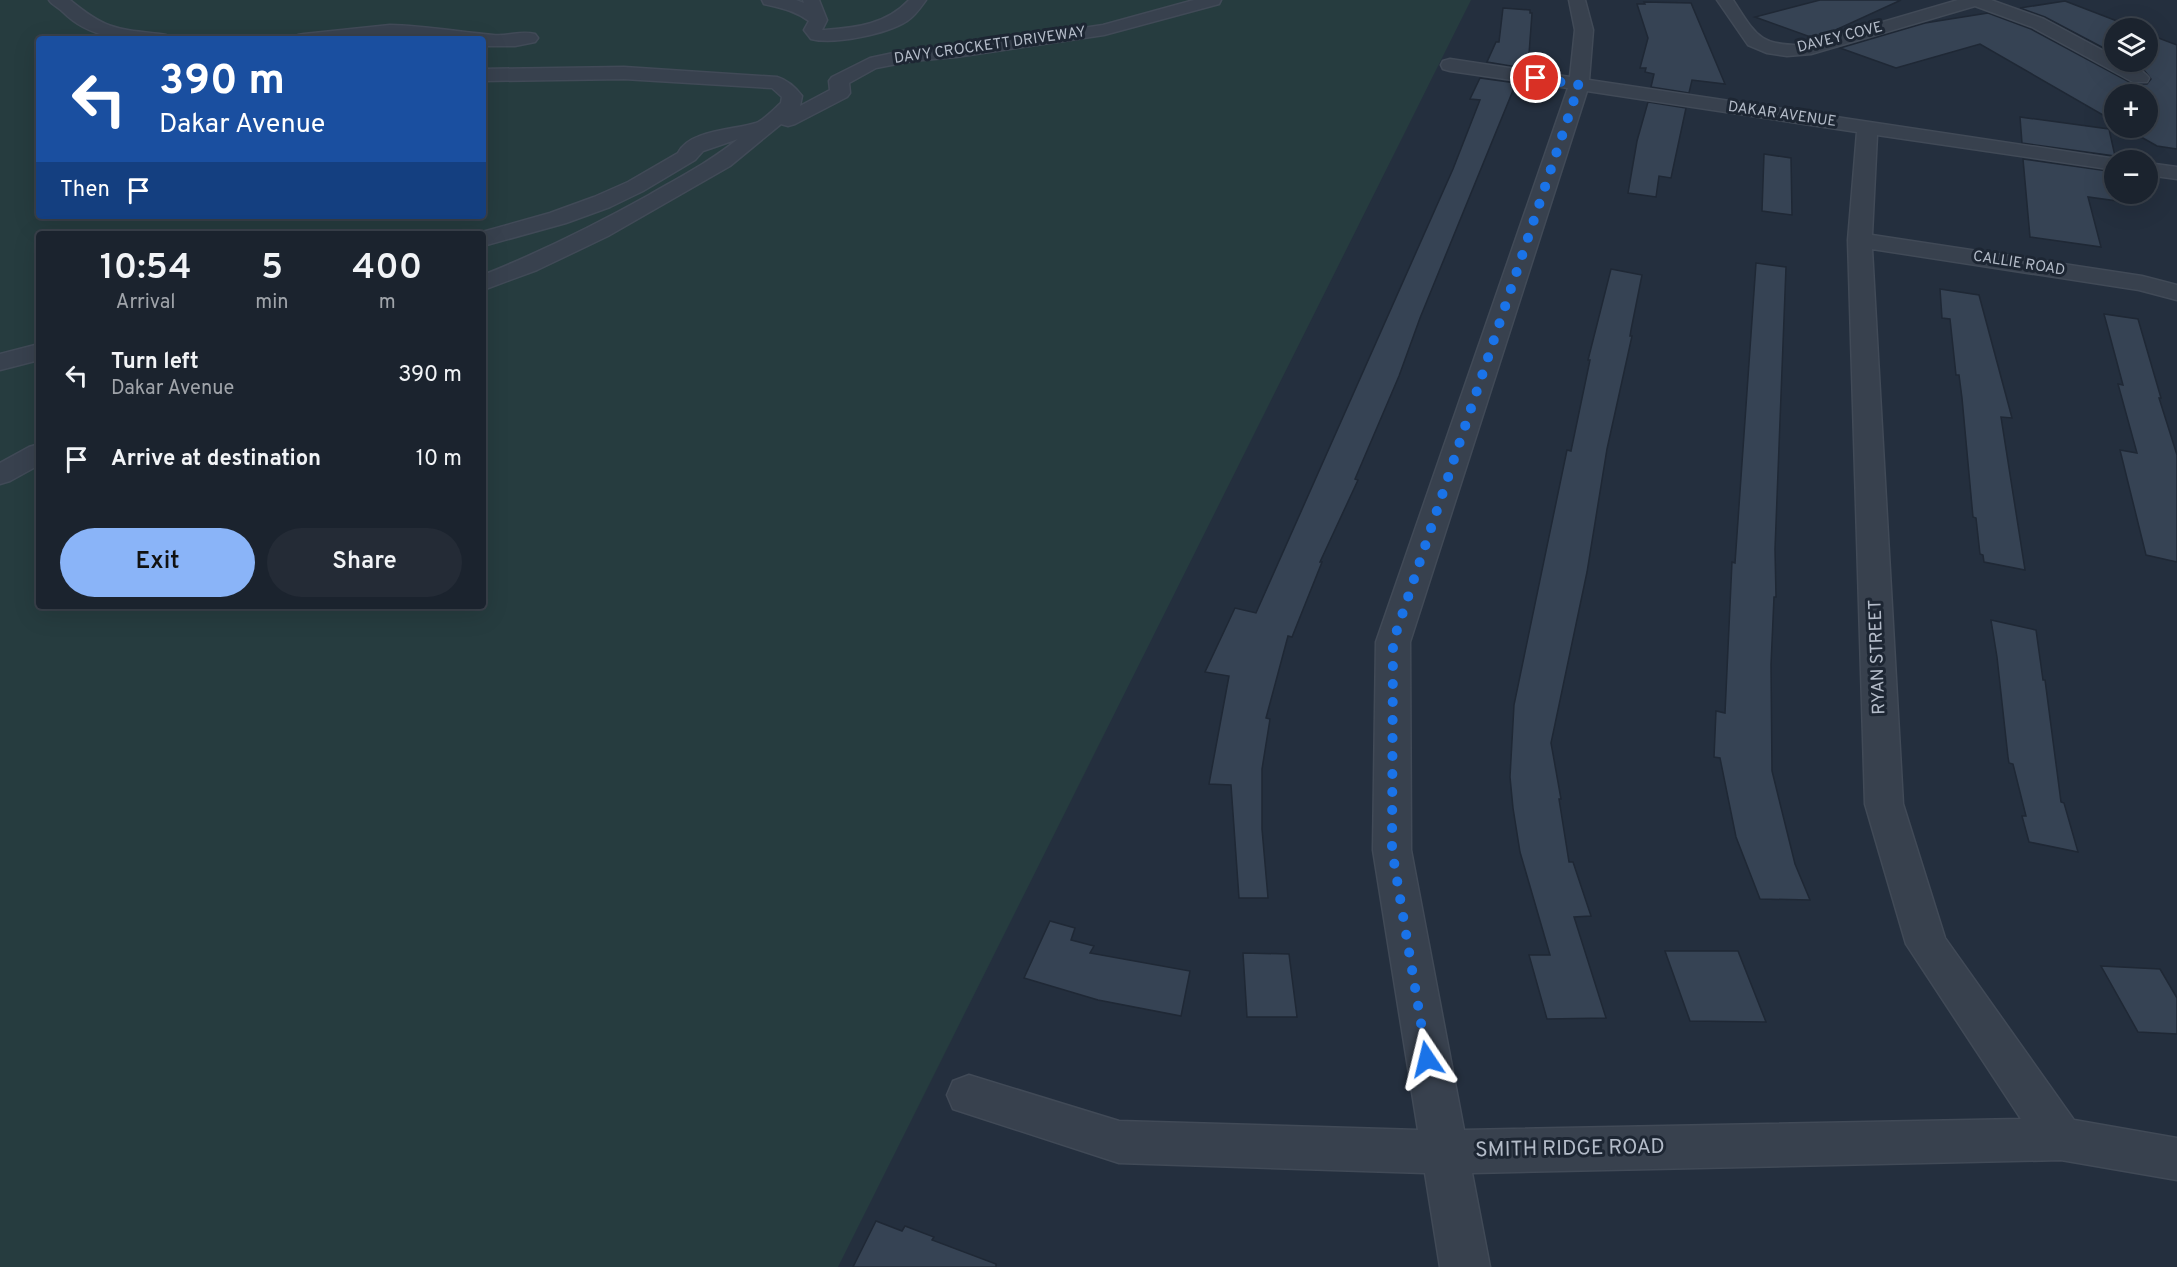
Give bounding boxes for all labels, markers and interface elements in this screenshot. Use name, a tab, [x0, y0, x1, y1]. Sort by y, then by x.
street label: DAVEY COVE	[1795, 18, 1885, 58]
map controls	[2104, 18, 2158, 204]
button: layers	[2104, 18, 2158, 72]
street label: DAVY CROCKETT DRIVEWAY	[893, 23, 1087, 69]
pin	[1510, 52, 1561, 103]
text: 390 m	[159, 56, 285, 109]
icon: left	[60, 60, 138, 138]
icon: arrive	[1519, 61, 1552, 94]
button: +	[2104, 84, 2158, 138]
street label: DAKAR AVENUE	[1727, 98, 1837, 132]
text: Dakar Avenue	[159, 108, 325, 142]
button: −	[2104, 150, 2158, 204]
icon: arrive	[122, 174, 155, 207]
text: Then	[60, 177, 110, 204]
text: 10:54	[100, 246, 192, 292]
text: 5	[261, 246, 283, 292]
text: 400	[352, 246, 422, 292]
street label: CALLIE ROAD	[1972, 247, 2066, 281]
text: Arrival	[116, 290, 175, 316]
text: min	[255, 290, 289, 316]
text: m	[379, 290, 396, 316]
text: Turn left	[111, 349, 199, 376]
icon: left	[60, 359, 93, 392]
text: 390 m	[398, 362, 462, 389]
text: Dakar Avenue	[111, 376, 234, 402]
icon: arrive	[60, 443, 93, 476]
text: Arrive at destination	[111, 446, 321, 473]
text: 10 m	[416, 446, 462, 473]
button: Exit	[60, 528, 255, 597]
button: Share	[267, 528, 462, 597]
street label: RYAN STREET	[1864, 599, 1892, 715]
position arrow	[1395, 1027, 1459, 1091]
street label: SMITH RIDGE ROAD	[1475, 1134, 1665, 1164]

